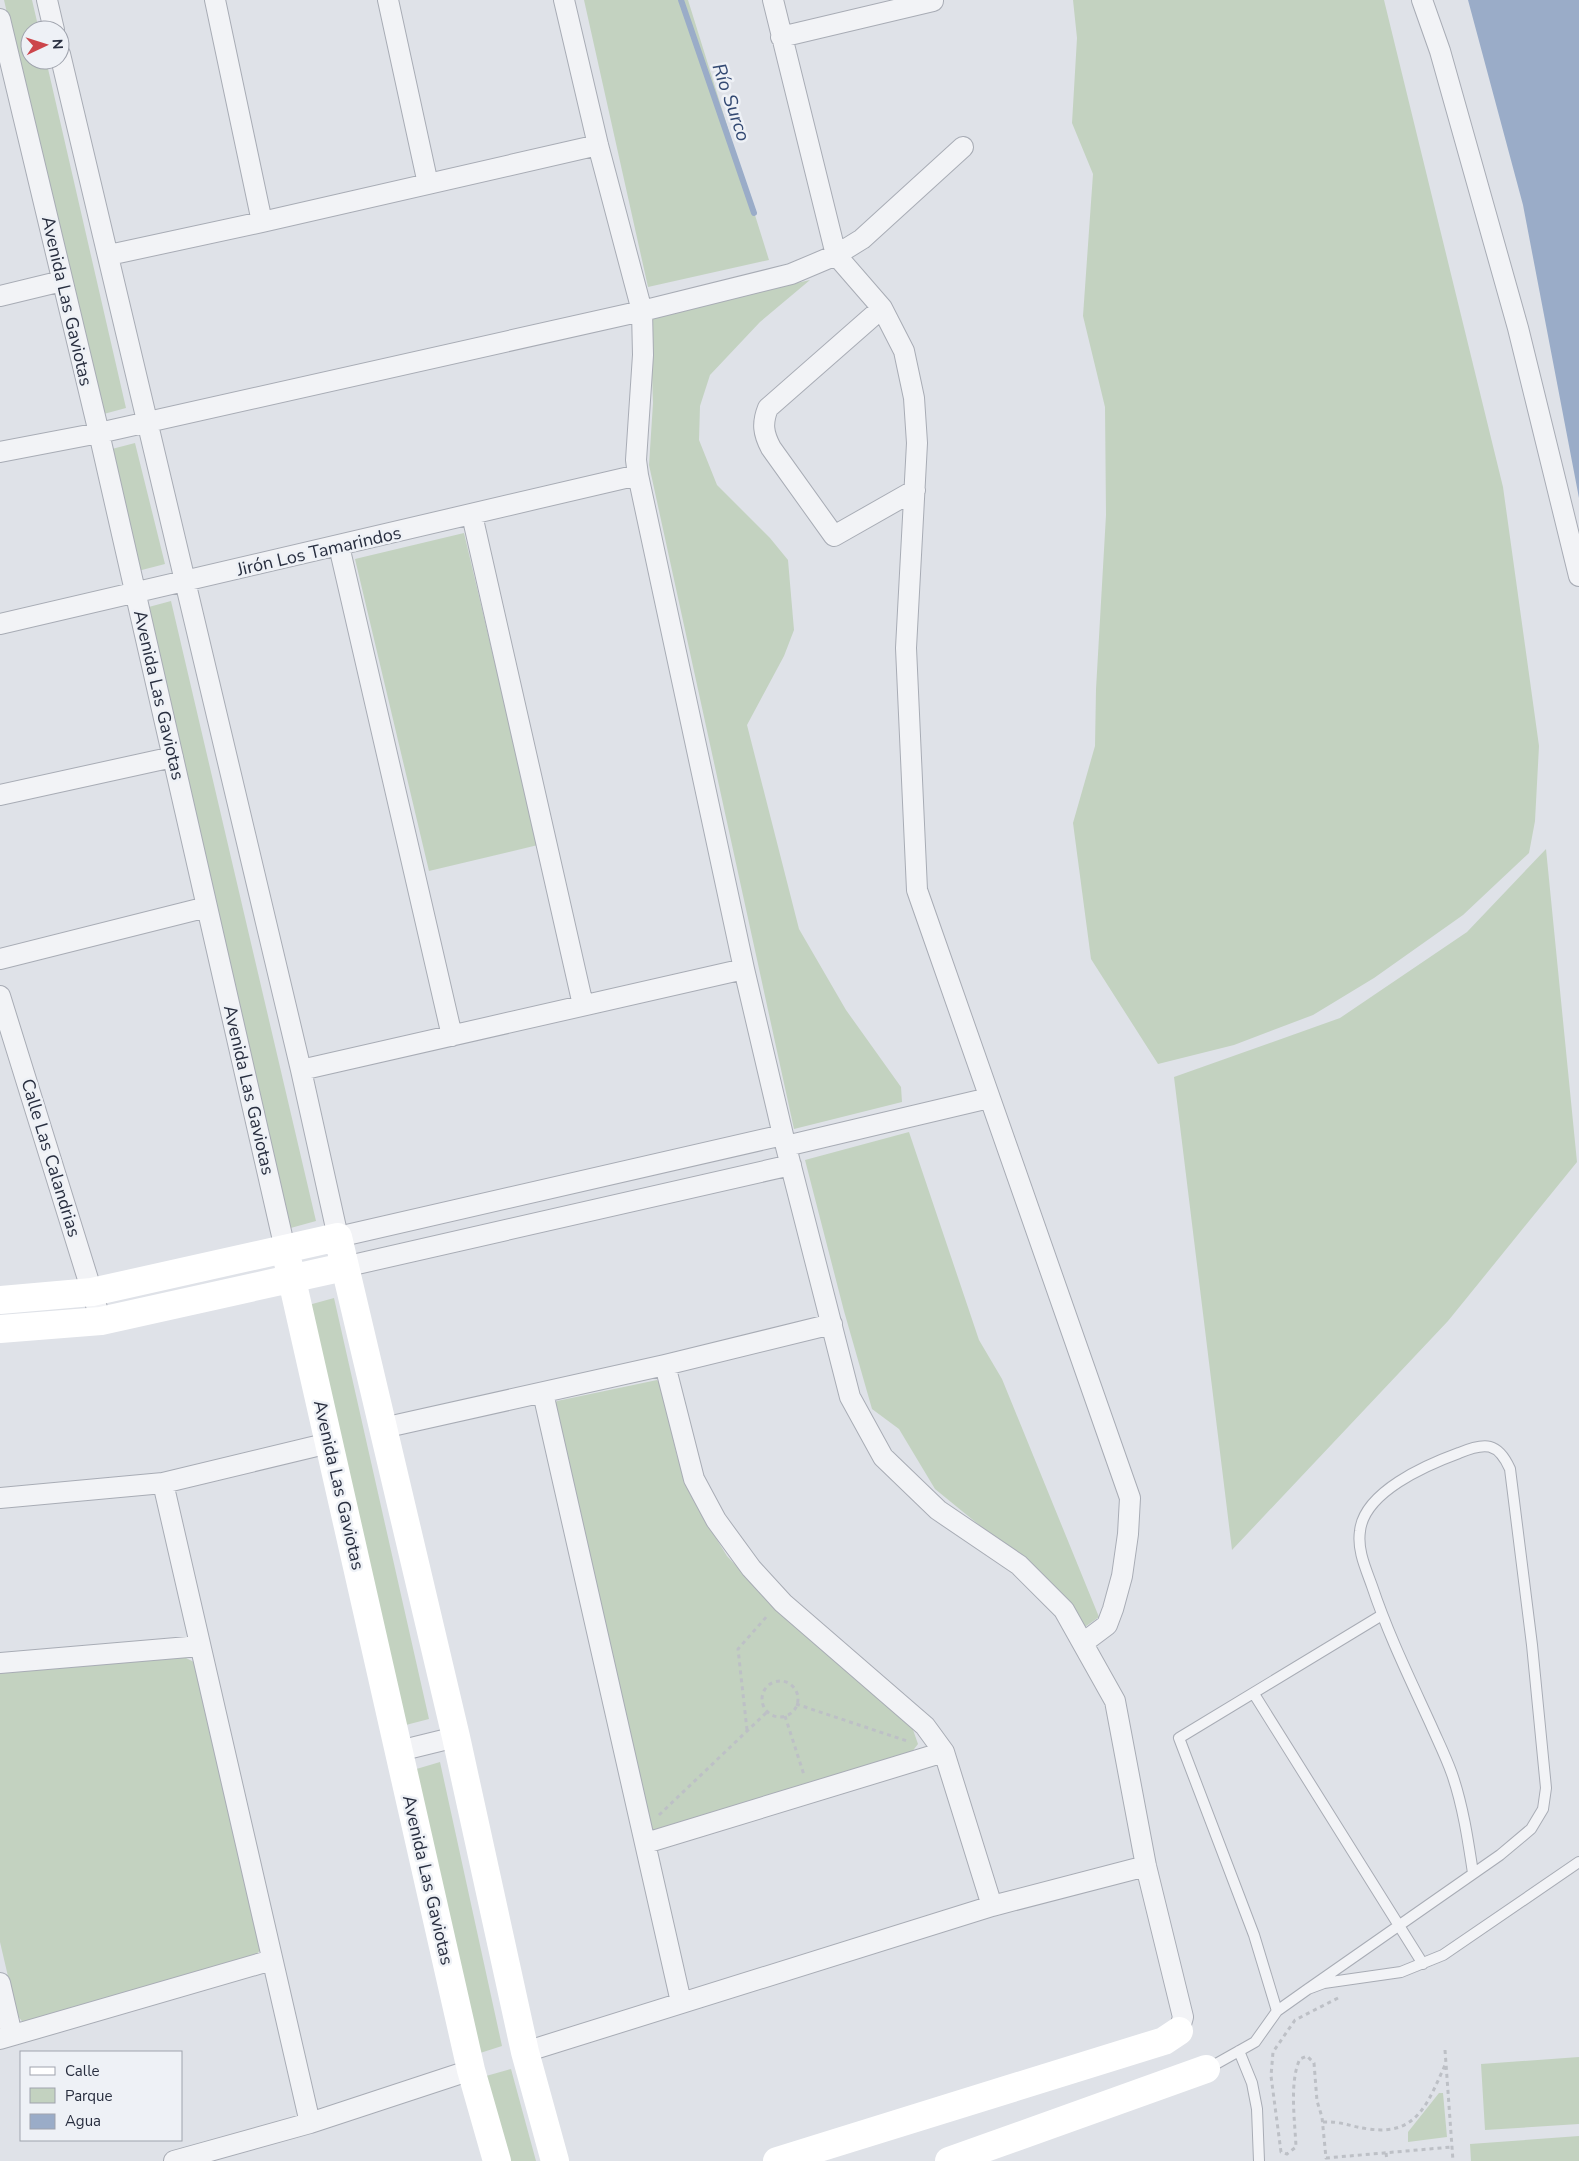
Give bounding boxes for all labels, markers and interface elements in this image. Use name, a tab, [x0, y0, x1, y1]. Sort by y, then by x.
north arrow	[20, 20, 70, 70]
text: N	[48, 38, 67, 50]
water label: Río Surco	[706, 60, 756, 145]
street label: Avenida Las Gaviotas	[36, 214, 98, 388]
street label: Jirón Los Tamarindos	[233, 520, 404, 582]
street label: Avenida Las Gaviotas	[128, 608, 190, 782]
street label: Avenida Las Gaviotas	[218, 1003, 280, 1177]
street label: Calle Las Calandrias	[15, 1076, 87, 1240]
street label: Avenida Las Gaviotas	[308, 1398, 370, 1572]
street label: Avenida Las Gaviotas	[397, 1793, 459, 1967]
legend	[20, 2051, 182, 2141]
text: Calle	[65, 2061, 100, 2081]
text: Parque	[65, 2086, 113, 2106]
text: Agua	[65, 2111, 101, 2131]

